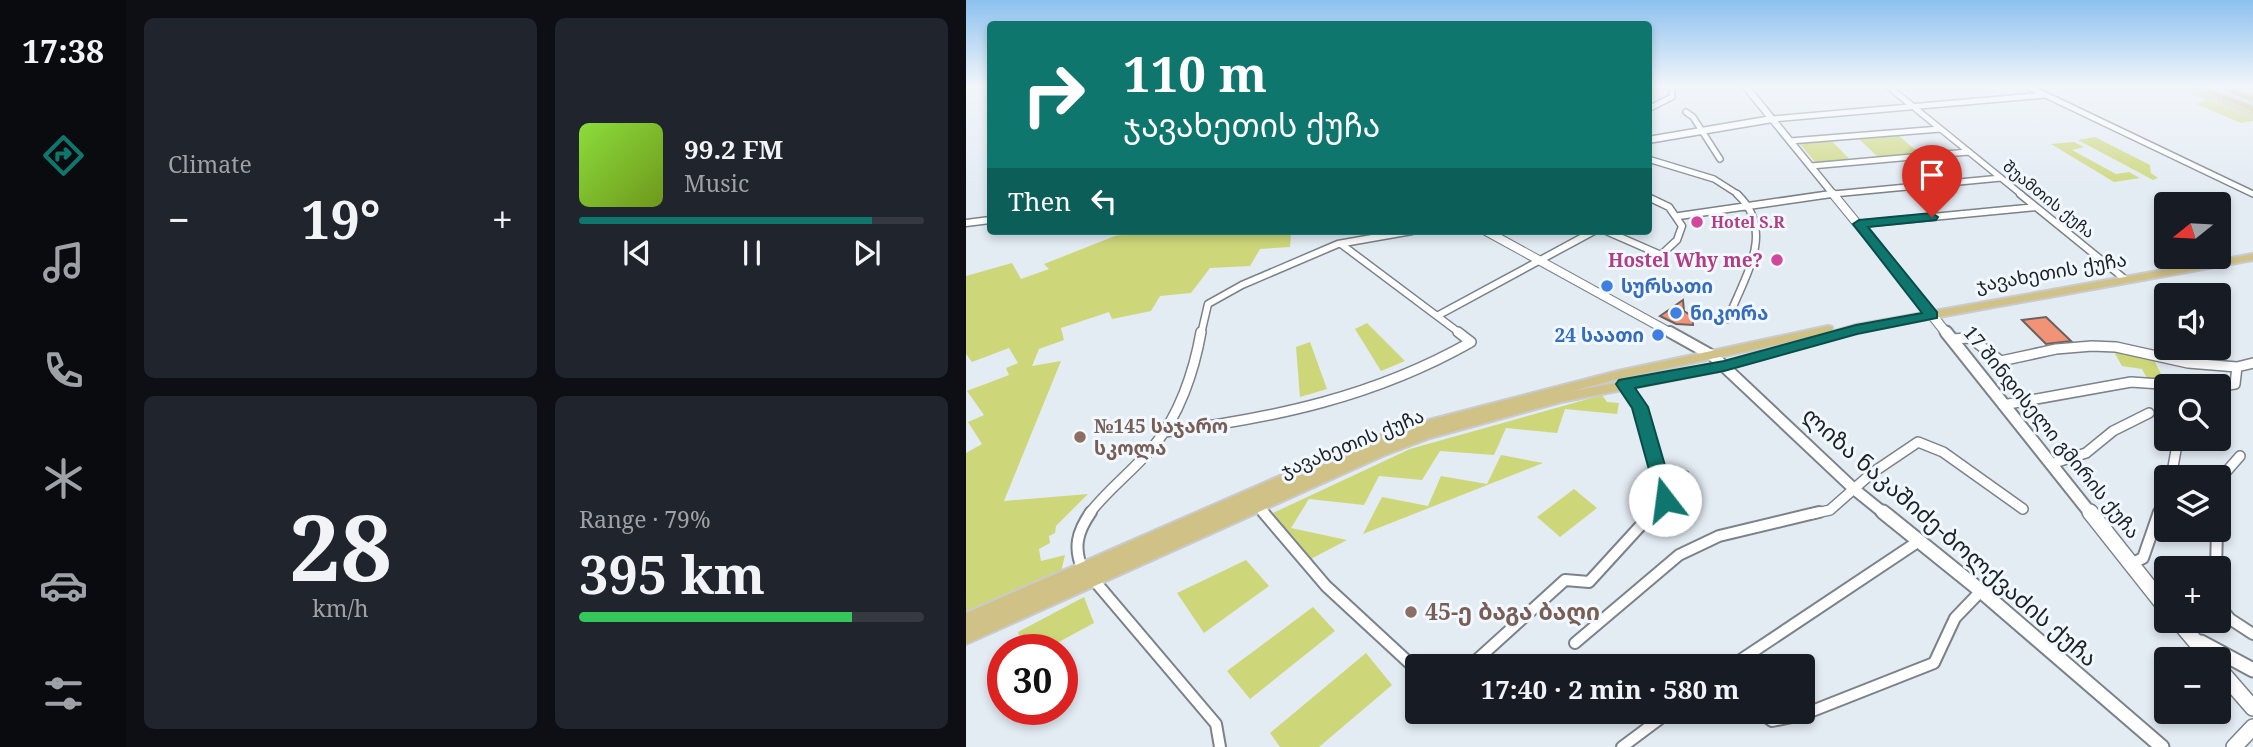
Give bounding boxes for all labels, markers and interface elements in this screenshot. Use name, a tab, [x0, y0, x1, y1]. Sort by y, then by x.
text: 17:38	[22, 29, 104, 72]
text: 110 m	[1123, 40, 1267, 106]
icon: right	[1008, 49, 1099, 140]
text: ჯავახეთის ქუჩა	[1123, 103, 1380, 146]
icon: directions	[39, 131, 88, 180]
text: 99.2 FM	[684, 131, 783, 167]
pin	[1902, 145, 1962, 217]
text: Climate	[168, 148, 252, 180]
street label: შუამთის ქუჩა	[1998, 155, 2100, 243]
icon: arrive	[1913, 156, 1951, 194]
text: Music	[684, 167, 749, 199]
icon: left	[1085, 182, 1123, 220]
text: 19°	[301, 183, 381, 254]
text: Then	[1008, 183, 1071, 219]
north arrow	[2154, 192, 2231, 270]
map controls	[2154, 192, 2231, 724]
text: −	[168, 193, 190, 245]
text: +	[492, 193, 513, 245]
place label: Hotel S.R	[1711, 211, 1785, 233]
marker: Hotel S.R	[1689, 214, 1705, 230]
icon: previous	[618, 234, 656, 272]
icon: pause	[733, 234, 771, 272]
icon: next	[848, 234, 886, 272]
icon: music	[39, 238, 88, 287]
street label: ჯავახეთის ქუჩა	[1973, 246, 2129, 298]
place label: Hostel Why me?	[1608, 247, 1763, 273]
marker: Hostel Why me?	[1769, 252, 1785, 268]
place label: სურსათი	[1621, 273, 1713, 299]
marker: სურსათი	[1599, 278, 1615, 294]
button: sound	[2154, 283, 2231, 360]
place label: ნიკორა	[1690, 300, 1768, 326]
marker: ნიკორა	[1668, 305, 1684, 321]
street label: 17 შინდისელი გმირის ქუჩა	[1958, 320, 2146, 544]
place label: 24 საათი	[1555, 322, 1644, 348]
marker: 24 საათი	[1650, 327, 1666, 343]
icon: phone	[39, 346, 88, 395]
button: search	[2154, 374, 2231, 451]
street label: ლიზა ნაკაშიძე-ბოლქვაძის ქუჩა	[1796, 399, 2105, 673]
street label: ჯავახეთის ქუჩა	[1276, 402, 1428, 484]
place label: №145 საჯარო სკოლა	[1094, 413, 1228, 461]
marker: №145 საჯარო სკოლა	[1072, 429, 1088, 445]
icon: climate	[39, 454, 88, 503]
position arrow	[1628, 463, 1702, 537]
button: layers	[2154, 465, 2231, 542]
text: 28	[289, 484, 392, 608]
text: Range · 79%	[579, 503, 711, 535]
text: 395 km	[579, 538, 765, 609]
button: +	[2154, 556, 2231, 633]
icon: car	[39, 561, 88, 610]
text: km/h	[312, 592, 369, 624]
place label: 45-ე ბაგა ბაღი	[1425, 595, 1600, 627]
marker: 45-ე ბაგა ბაღი	[1403, 604, 1419, 620]
speed limit sign: 30	[987, 634, 1078, 725]
button: −	[2154, 647, 2231, 724]
icon: filters	[39, 669, 88, 718]
text: 17:40 · 2 min · 580 m	[1480, 671, 1740, 707]

